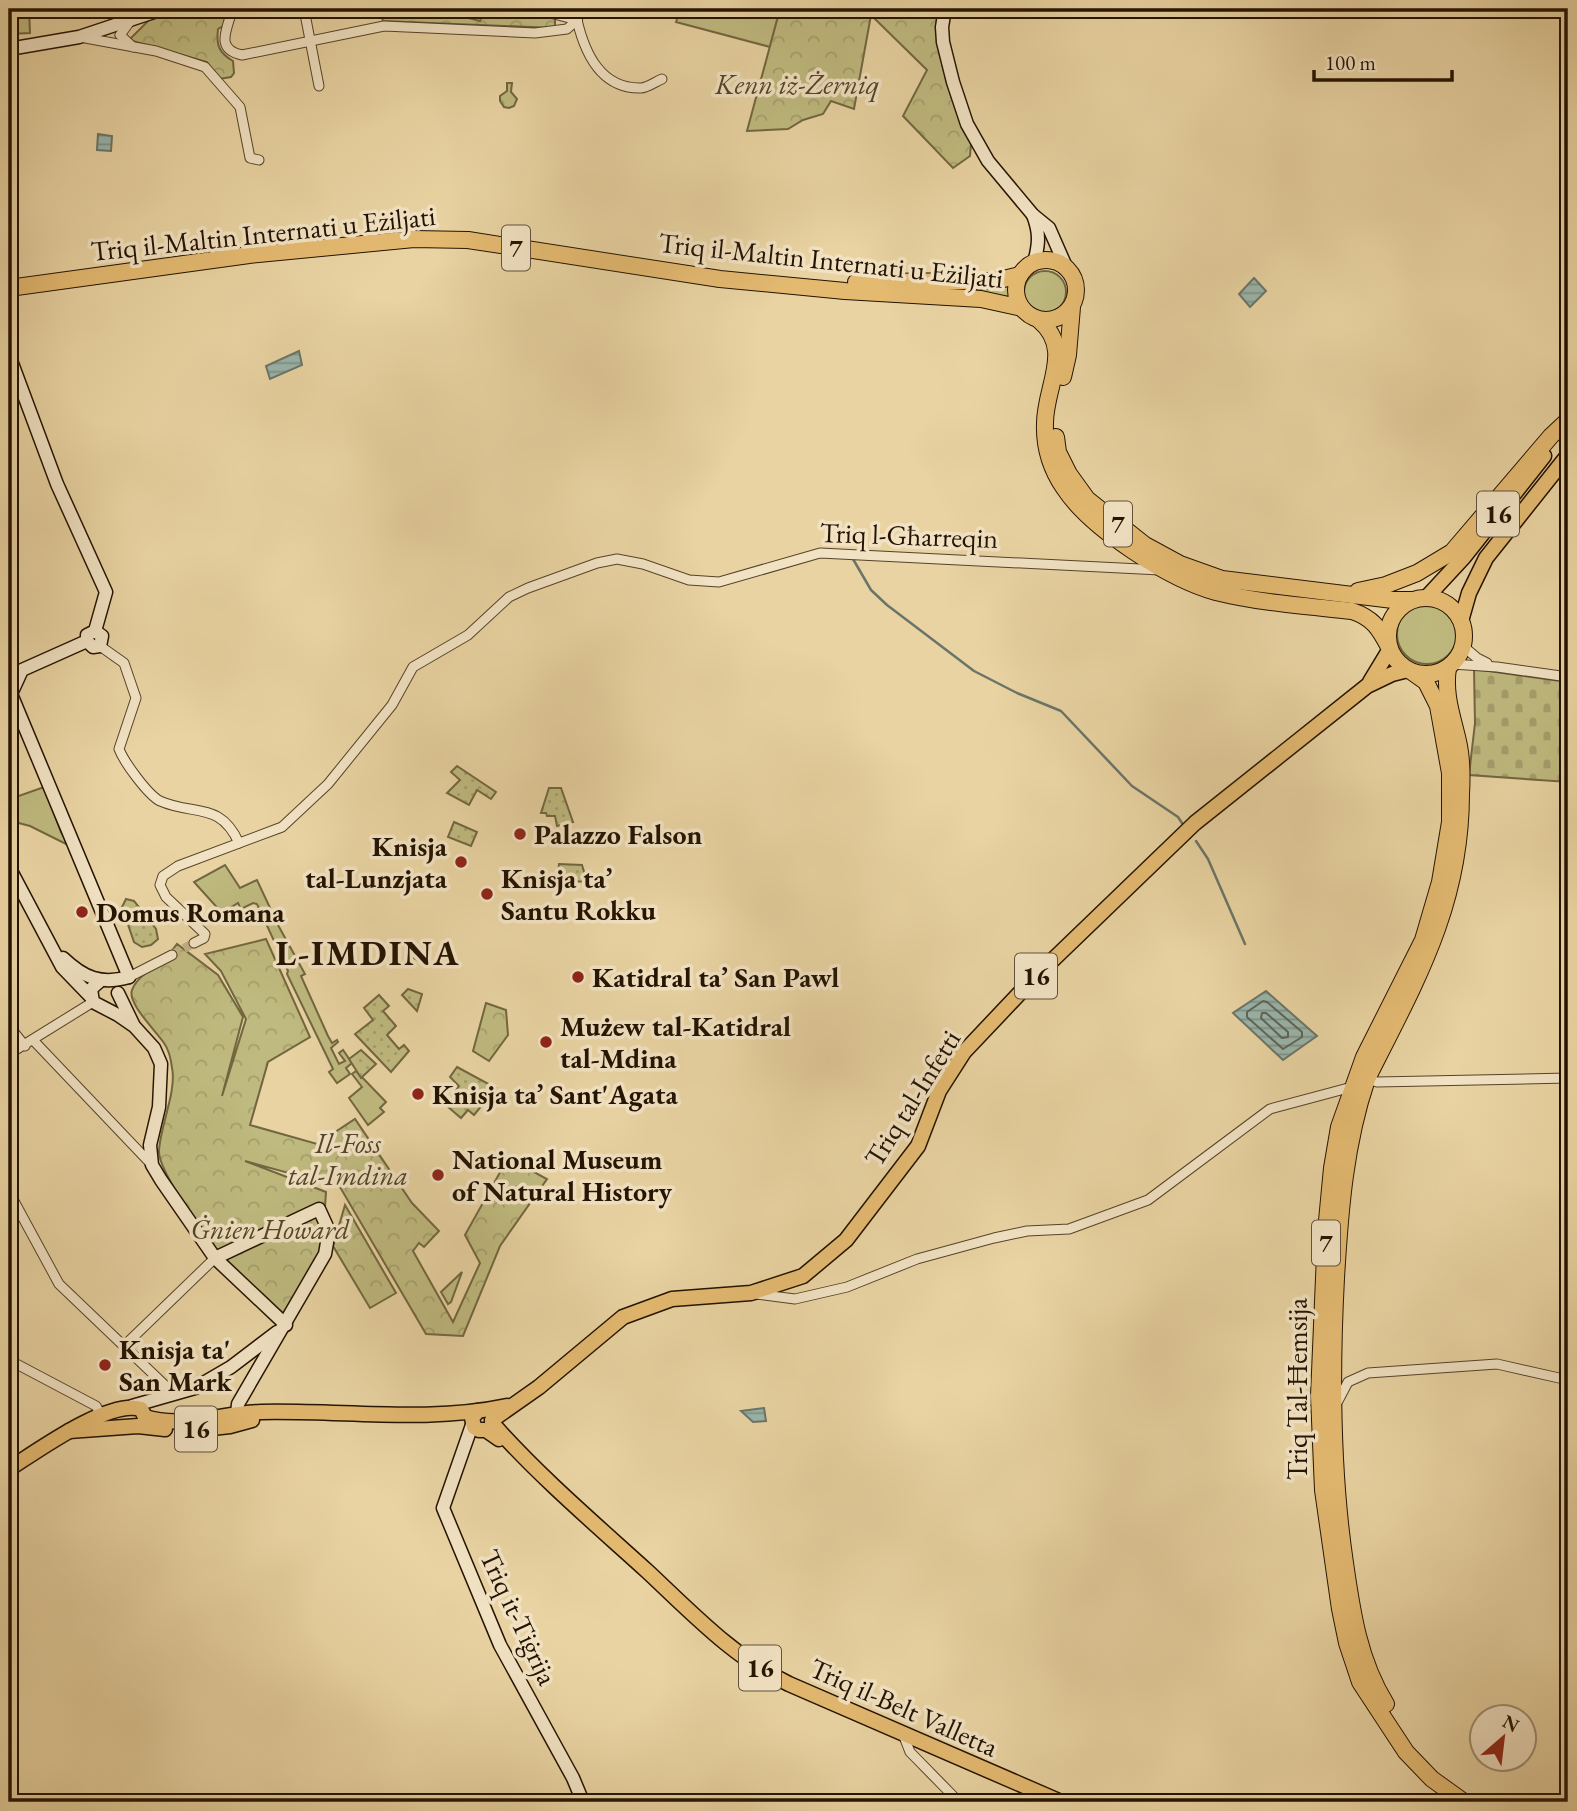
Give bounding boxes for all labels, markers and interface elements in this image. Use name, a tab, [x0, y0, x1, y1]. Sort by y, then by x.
scale bar	[1314, 38, 1453, 82]
text: 100 m	[1325, 49, 1376, 76]
park label: Kenn iż-Żerniq	[714, 66, 879, 103]
street label: Triq il-Maltin Internati u Eżiljati	[89, 197, 437, 269]
street label: Triq il-Maltin Internati u Eżiljati	[657, 224, 1005, 296]
road number: 7	[502, 226, 530, 270]
road number: 16	[1477, 492, 1519, 536]
road number: 7	[1104, 502, 1132, 546]
street label: Triq l-Għarreqin	[819, 514, 999, 556]
place label: Palazzo Falson	[534, 816, 703, 852]
marker: Palazzo Falson	[512, 826, 528, 842]
place label: Knisja tal-Lunzjata	[305, 828, 448, 896]
marker: Knisja tal-Lunzjata	[453, 854, 469, 870]
place label: Knisja ta’ Santu Rokku	[501, 860, 657, 928]
marker: Knisja ta’ Santu Rokku	[479, 886, 495, 902]
place label: Domus Romana	[96, 894, 285, 930]
marker: Domus Romana	[74, 904, 90, 920]
district label: L-IMDINA	[275, 930, 461, 975]
road number: 16	[1015, 953, 1057, 998]
place label: Katidral ta’ San Pawl	[592, 959, 839, 995]
marker: Katidral ta’ San Pawl	[570, 969, 586, 985]
place label: Mużew tal-Katidral tal-Mdina	[560, 1008, 791, 1076]
street label: Triq tal-Infetti	[856, 1023, 968, 1173]
marker: Mużew tal-Katidral tal-Mdina	[538, 1034, 554, 1050]
place label: Knisja ta’ Sant'Agata	[432, 1076, 678, 1112]
marker: Knisja ta’ Sant'Agata	[410, 1086, 426, 1102]
park label: Il-Foss tal-Imdina	[288, 1125, 408, 1193]
place label: National Museum of Natural History	[452, 1141, 673, 1209]
marker: National Museum of Natural History	[430, 1167, 446, 1183]
park label: Ġnien Howard	[191, 1211, 350, 1247]
road number: 7	[1312, 1220, 1340, 1266]
street label: Triq Tal-Ħemsija	[1279, 1297, 1315, 1480]
place label: Knisja ta' San Mark	[119, 1331, 233, 1399]
marker: Knisja ta' San Mark	[97, 1357, 113, 1373]
road number: 16	[175, 1406, 217, 1452]
street label: Triq it-Tiġrija	[472, 1543, 566, 1691]
road number: 16	[739, 1646, 781, 1690]
street label: Triq il-Belt Valletta	[804, 1649, 1005, 1765]
north arrow	[1468, 1702, 1538, 1772]
text: N	[1498, 1709, 1524, 1738]

